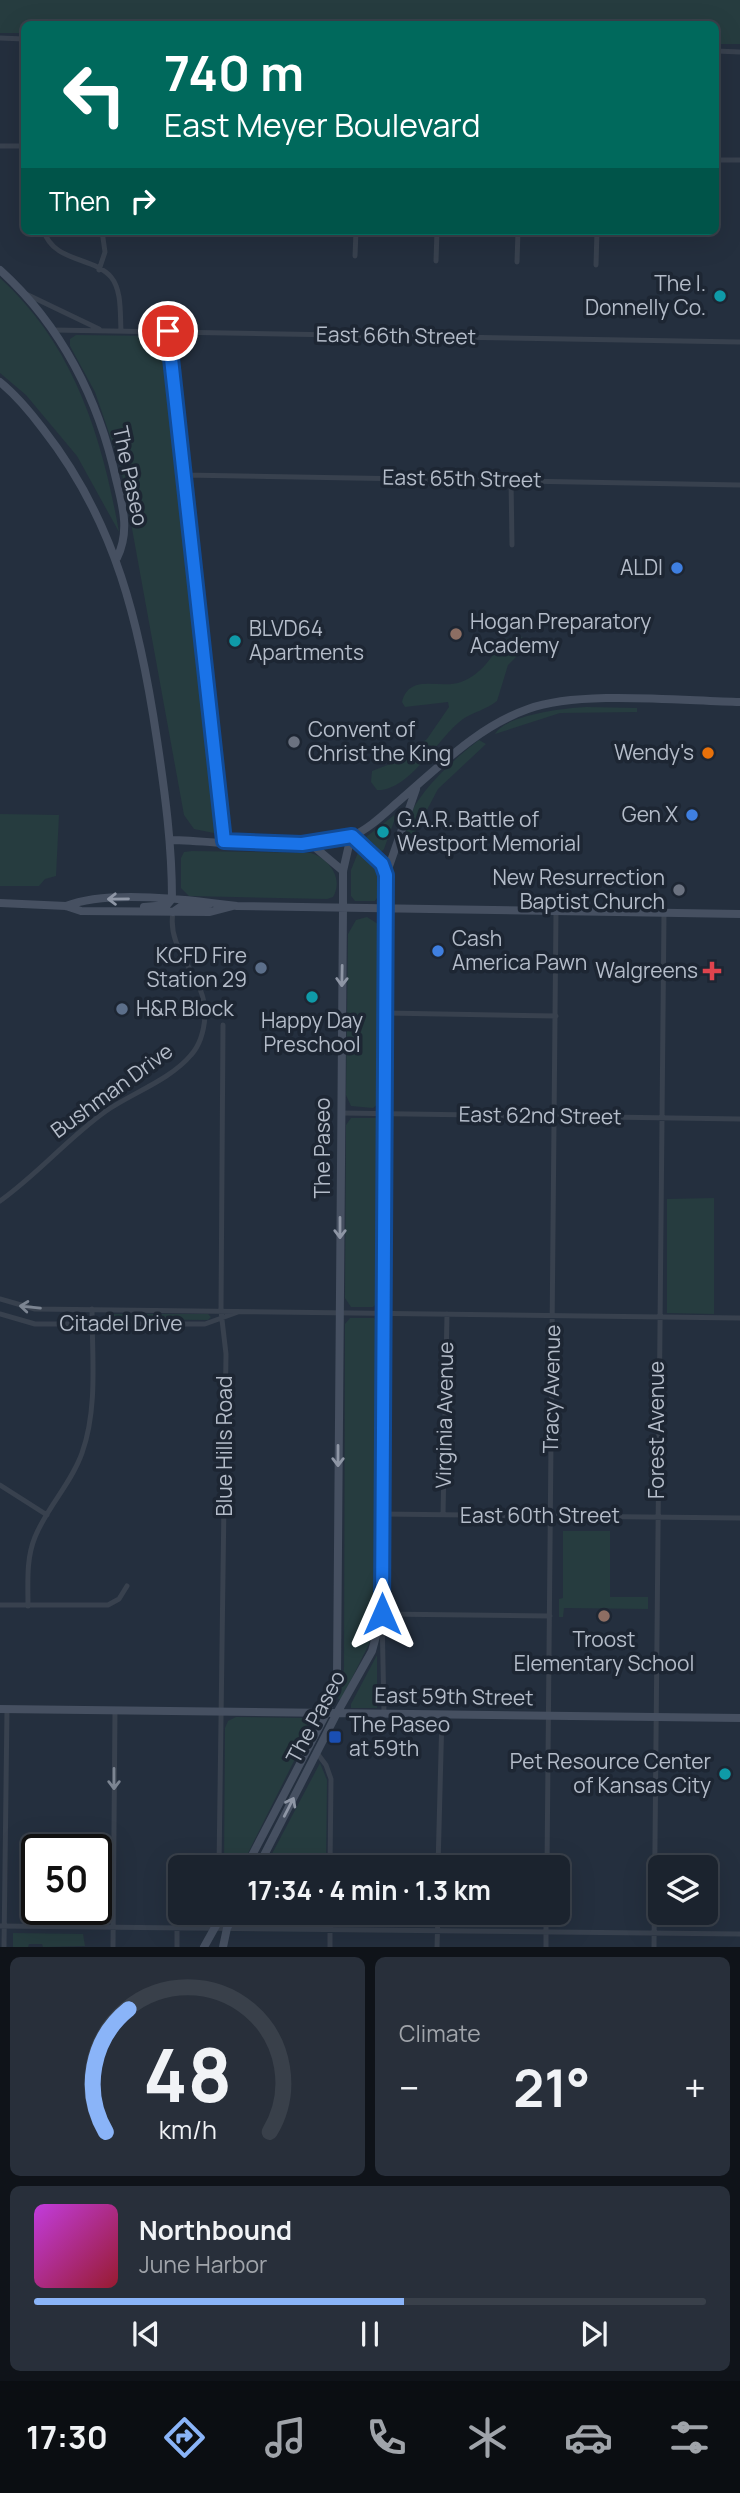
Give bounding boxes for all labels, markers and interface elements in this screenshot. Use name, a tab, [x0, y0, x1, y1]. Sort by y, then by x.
text: 740 m	[164, 39, 304, 106]
icon: left	[49, 49, 140, 140]
text: East Meyer Boulevard	[164, 103, 481, 147]
icon: right	[124, 182, 162, 220]
text: Then	[49, 183, 110, 219]
place label: The I. Donnelly Co.	[585, 269, 706, 321]
marker: The I. Donnelly Co.	[712, 288, 728, 304]
pin	[138, 301, 198, 361]
icon: arrive	[149, 312, 187, 350]
street label: East 66th Street	[316, 320, 476, 350]
street label: The Paseo	[107, 423, 155, 528]
street label: East 65th Street	[382, 463, 542, 493]
place label: ALDI	[620, 553, 663, 581]
marker: ALDI	[669, 560, 685, 576]
place label: Hogan Preparatory Academy	[470, 607, 651, 659]
place label: BLVD64 Apartments	[249, 614, 364, 666]
marker: Hogan Preparatory Academy	[448, 626, 464, 642]
marker: BLVD64 Apartments	[227, 633, 243, 649]
place label: Convent of Christ the King	[308, 715, 451, 767]
marker: Convent of Christ the King	[286, 734, 302, 750]
place label: Wendy's	[614, 738, 694, 766]
marker: Wendy's	[700, 745, 716, 761]
place label: Gen X	[622, 800, 678, 828]
place label: G.A.R. Battle of Westport Memorial	[397, 805, 581, 857]
marker: Gen X	[684, 807, 700, 823]
marker: G.A.R. Battle of Westport Memorial	[375, 824, 391, 840]
place label: New Resurrection Baptist Church	[492, 863, 665, 915]
marker: New Resurrection Baptist Church	[671, 882, 687, 898]
one-way arrow	[107, 892, 130, 906]
place label: Cash America Pawn	[452, 924, 587, 976]
place label: KCFD Fire Station 29	[147, 941, 247, 993]
marker: Cash America Pawn	[430, 943, 446, 959]
place label: Walgreens	[595, 956, 698, 984]
marker: KCFD Fire Station 29	[253, 960, 269, 976]
marker: Walgreens	[704, 963, 720, 979]
one-way arrow	[335, 964, 349, 987]
marker: Happy Day Preschool	[304, 989, 320, 1005]
place label: H&R Block	[136, 994, 234, 1022]
marker: H&R Block	[114, 1001, 130, 1017]
place label: Happy Day Preschool	[261, 1006, 363, 1058]
street label: Bushman Drive	[45, 1037, 178, 1144]
street label: The Paseo	[308, 1097, 336, 1199]
street label: East 62nd Street	[458, 1100, 622, 1130]
one-way arrow	[333, 1216, 346, 1239]
one-way arrow	[19, 1301, 42, 1314]
street label: Citadel Drive	[60, 1309, 182, 1337]
street label: Tracy Avenue	[536, 1324, 566, 1454]
street label: Virginia Avenue	[429, 1341, 459, 1489]
street label: Forest Avenue	[642, 1361, 670, 1499]
street label: Blue Hills Road	[210, 1376, 238, 1516]
one-way arrow	[331, 1444, 345, 1467]
street label: East 60th Street	[460, 1501, 620, 1529]
position arrow	[345, 1577, 419, 1651]
marker: Troost Elementary School	[596, 1608, 612, 1624]
place label: Troost Elementary School	[514, 1625, 694, 1677]
street label: The Paseo	[279, 1665, 351, 1768]
street label: East 59th Street	[374, 1681, 534, 1711]
place label: The Paseo at 59th	[349, 1710, 450, 1762]
marker: The Paseo at 59th	[327, 1729, 343, 1745]
place label: Pet Resource Center of Kansas City	[510, 1747, 711, 1799]
marker: Pet Resource Center of Kansas City	[717, 1766, 733, 1782]
one-way arrow	[107, 1767, 121, 1790]
one-way arrow	[283, 1797, 297, 1817]
speed limit sign: 50	[21, 1834, 112, 1925]
map controls	[648, 1855, 718, 1925]
button: layers	[648, 1855, 718, 1925]
text: 17:34 · 4 min · 1.3 km	[247, 1872, 491, 1908]
text: Climate	[399, 2017, 481, 2049]
text: 48	[143, 2025, 232, 2125]
text: 21°	[513, 2052, 590, 2123]
text: −	[399, 2061, 420, 2113]
text: +	[684, 2061, 706, 2113]
text: km/h	[158, 2112, 217, 2147]
text: Northbound	[139, 2212, 292, 2248]
text: June Harbor	[139, 2248, 267, 2280]
icon: previous	[127, 2315, 165, 2353]
icon: pause	[351, 2315, 389, 2353]
icon: next	[575, 2315, 613, 2353]
icon: directions	[160, 2413, 209, 2462]
icon: music	[261, 2413, 310, 2462]
icon: phone	[362, 2413, 411, 2462]
icon: climate	[463, 2413, 512, 2462]
icon: car	[564, 2413, 613, 2462]
icon: filters	[665, 2413, 714, 2462]
text: 17:30	[26, 2415, 108, 2459]

